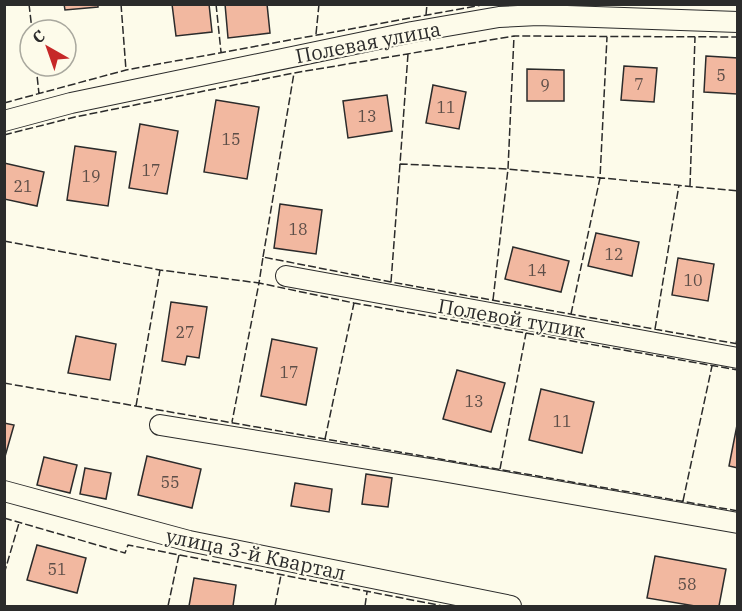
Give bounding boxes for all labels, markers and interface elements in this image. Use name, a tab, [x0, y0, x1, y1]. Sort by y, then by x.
street label: Полевая улица	[293, 15, 443, 69]
north arrow	[18, 18, 78, 78]
text: С	[28, 25, 49, 48]
house number: 5	[716, 65, 726, 85]
house number: 7	[634, 74, 644, 94]
house number: 9	[540, 75, 550, 95]
house number: 11	[436, 97, 456, 117]
house number: 13	[357, 106, 377, 126]
house number: 15	[221, 129, 241, 149]
house number: 17	[141, 160, 161, 180]
house number: 19	[81, 166, 101, 186]
house number: 21	[13, 176, 33, 196]
house number: 18	[288, 219, 308, 239]
house number: 12	[604, 244, 624, 264]
house number: 14	[527, 260, 547, 280]
house number: 10	[683, 270, 703, 290]
street label: Полевой тупик	[436, 292, 588, 344]
house number: 27	[175, 322, 195, 342]
house number: 17	[279, 362, 299, 382]
house number: 13	[464, 391, 484, 411]
house number: 11	[552, 411, 572, 431]
house number: 55	[160, 472, 180, 492]
street label: улица 3-й Квартал	[164, 522, 348, 586]
house number: 51	[47, 559, 67, 579]
house number: 58	[677, 574, 697, 594]

